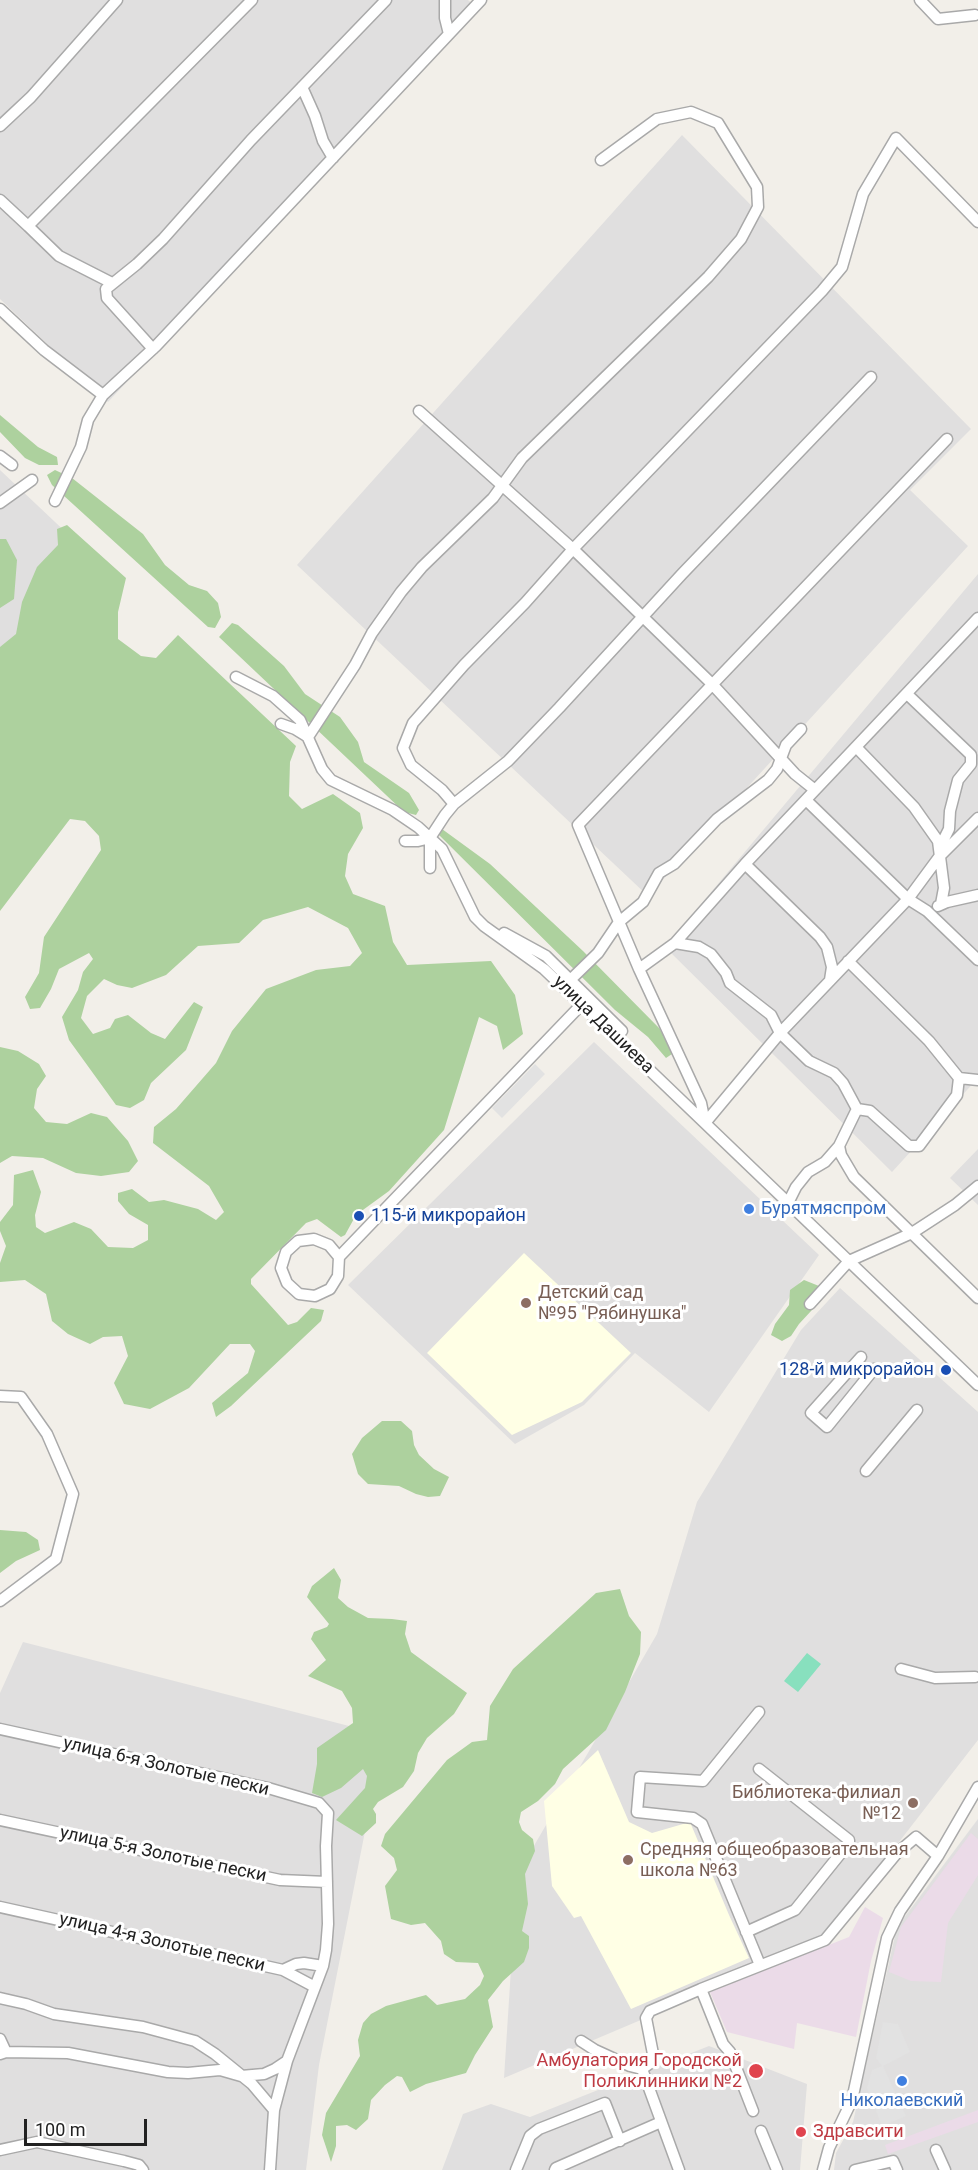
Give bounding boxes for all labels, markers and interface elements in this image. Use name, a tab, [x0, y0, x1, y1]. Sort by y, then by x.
street label: улица Дашиева	[548, 971, 658, 1079]
place label: Бурятмяспром	[761, 1198, 886, 1220]
marker: Бурятмяспром	[742, 1202, 756, 1216]
place label: 115-й микрорайон	[371, 1205, 526, 1227]
marker: 115-й микрорайон	[352, 1209, 366, 1223]
place label: Детский сад №95 "Рябинушка"	[538, 1282, 687, 1324]
marker: Детский сад №95 "Рябинушка"	[519, 1296, 533, 1310]
place label: 128-й микрорайон	[779, 1359, 934, 1381]
marker: 128-й микрорайон	[939, 1363, 953, 1377]
street label: улица 6-я Золотые пески	[61, 1733, 271, 1801]
place label: Библиотека-филиал №12	[732, 1782, 901, 1824]
marker: Библиотека-филиал №12	[906, 1796, 920, 1810]
street label: улица 5-я Золотые пески	[58, 1823, 268, 1887]
place label: Средняя общеобразовательная школа №63	[640, 1839, 909, 1882]
marker: Средняя общеобразовательная школа №63	[621, 1853, 635, 1867]
street label: улица 4-я Золотые пески	[57, 1909, 267, 1977]
place label: Амбулатория Городской Поликлинники №2	[536, 2050, 742, 2092]
marker: Амбулатория Городской Поликлинники №2	[747, 2062, 765, 2080]
marker: Николаевский	[895, 2074, 909, 2088]
place label: Николаевский	[841, 2090, 963, 2112]
scale bar	[27, 2107, 150, 2145]
text: 100 m	[35, 2119, 86, 2140]
place label: Здравсити	[813, 2121, 904, 2143]
marker: Здравсити	[794, 2125, 808, 2139]

